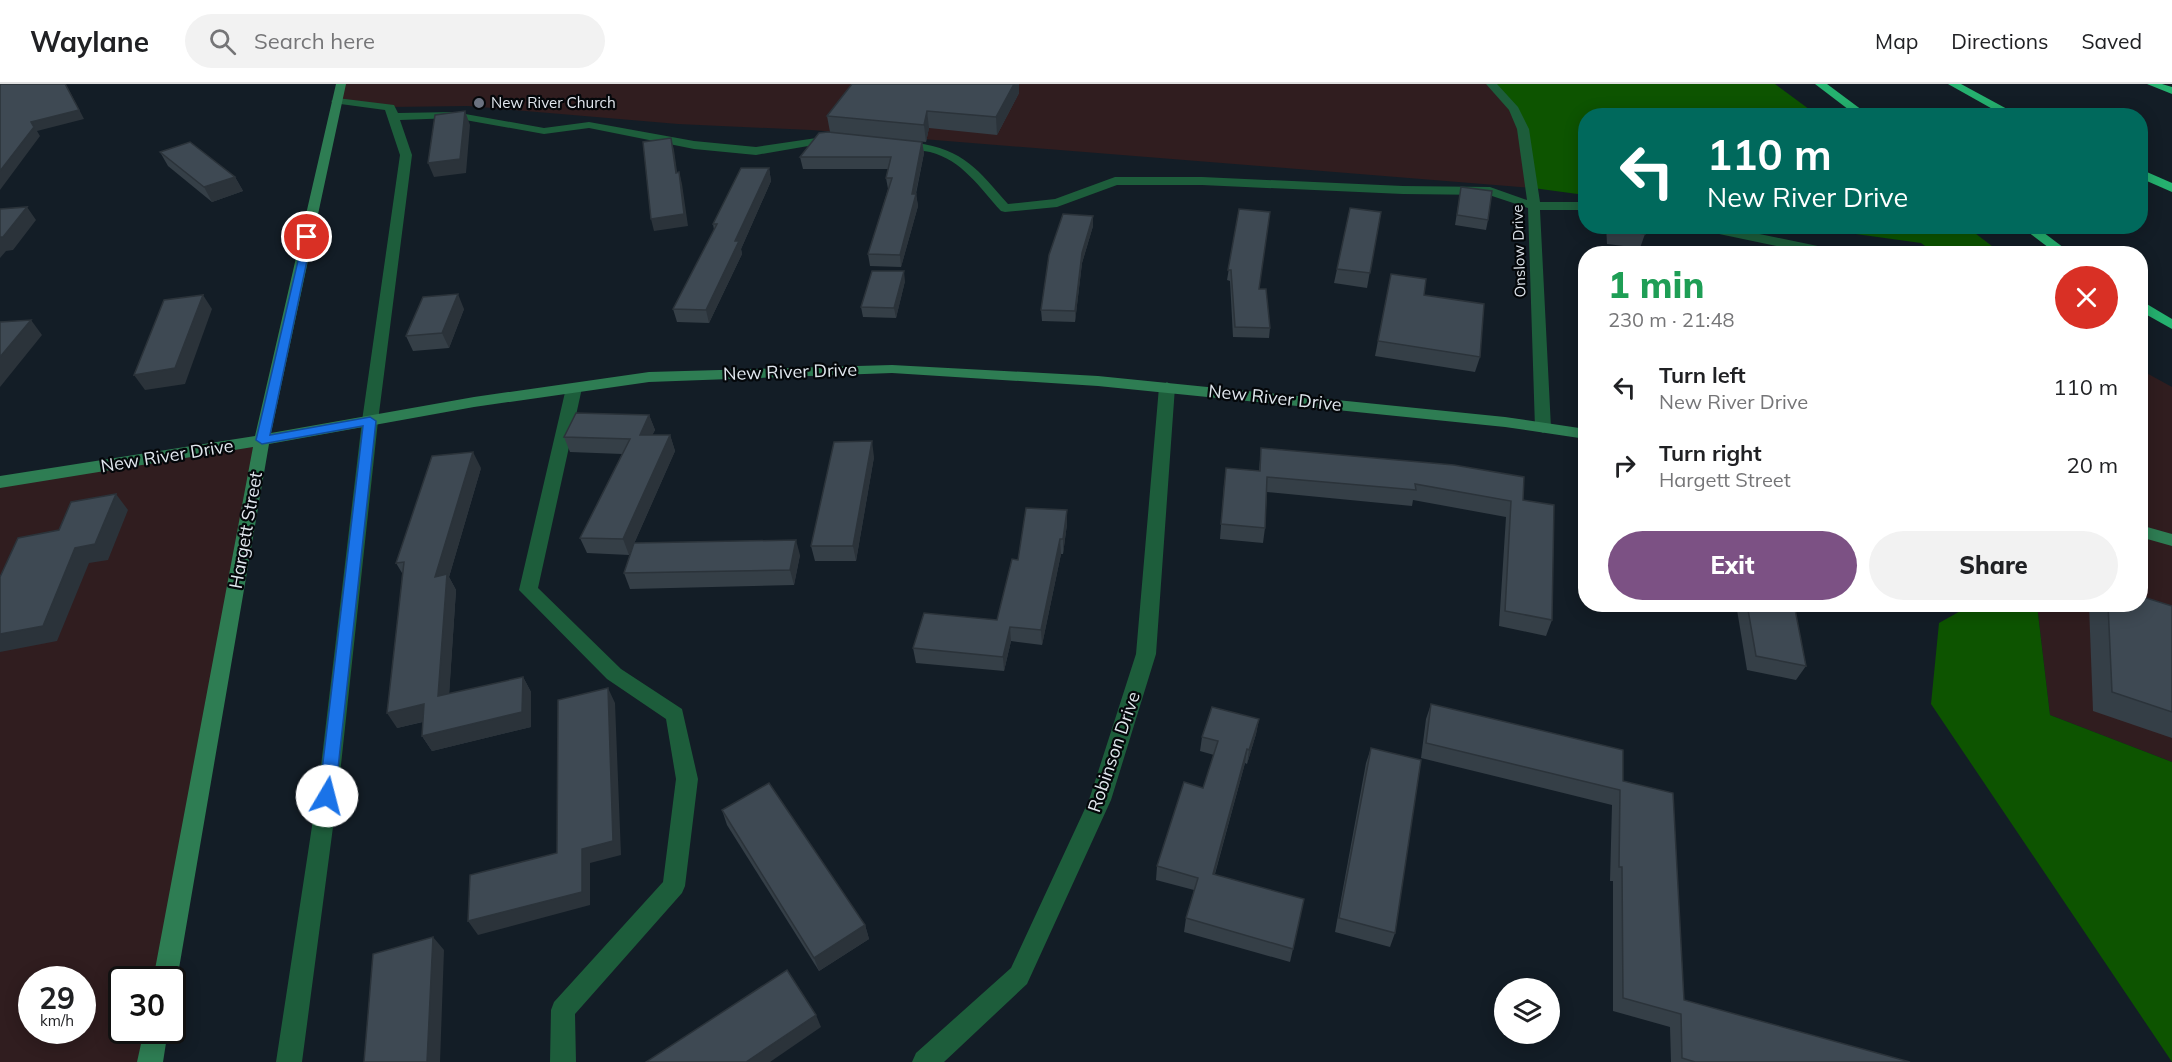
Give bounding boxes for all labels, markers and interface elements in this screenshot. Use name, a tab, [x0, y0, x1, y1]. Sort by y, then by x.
search box	[185, 14, 605, 68]
text: Waylane	[30, 24, 149, 59]
icon: search	[206, 25, 239, 58]
text: Search here	[254, 27, 375, 55]
text: Map	[1875, 28, 1918, 54]
text: Directions	[1951, 28, 2048, 54]
text: Saved	[2081, 28, 2142, 54]
place label: New River Church	[491, 93, 616, 112]
marker: New River Church	[472, 96, 486, 110]
text: 110 m	[1707, 128, 1832, 181]
icon: left	[1608, 132, 1686, 210]
text: New River Drive	[1707, 180, 1908, 214]
street label: Onslow Drive	[1507, 204, 1530, 298]
pin	[281, 211, 332, 262]
icon: arrive	[290, 220, 323, 253]
text: 1 min	[1608, 262, 1704, 307]
button: close	[2055, 266, 2118, 329]
text: 230 m · 21:48	[1608, 307, 1734, 332]
street label: New River Drive	[723, 358, 857, 385]
text: Turn left	[1659, 361, 1746, 389]
icon: left	[1608, 371, 1641, 404]
text: 110 m	[2053, 373, 2118, 401]
street label: New River Drive	[1207, 379, 1343, 416]
text: New River Drive	[1659, 389, 1808, 414]
street label: New River Drive	[99, 434, 235, 477]
text: Turn right	[1659, 439, 1762, 467]
icon: right	[1608, 449, 1641, 482]
text: 20 m	[2067, 451, 2118, 479]
text: Hargett Street	[1659, 467, 1791, 492]
street label: Hargett Street	[224, 470, 267, 590]
button: Exit	[1608, 531, 1857, 600]
button: Share	[1869, 531, 2118, 600]
street label: Robinson Drive	[1082, 688, 1145, 815]
position arrow	[295, 764, 359, 828]
speed limit sign: 30	[108, 966, 186, 1044]
map controls	[1494, 978, 1560, 1044]
button: layers	[1494, 978, 1560, 1044]
text: 29	[39, 979, 75, 1017]
text: km/h	[40, 1011, 74, 1030]

